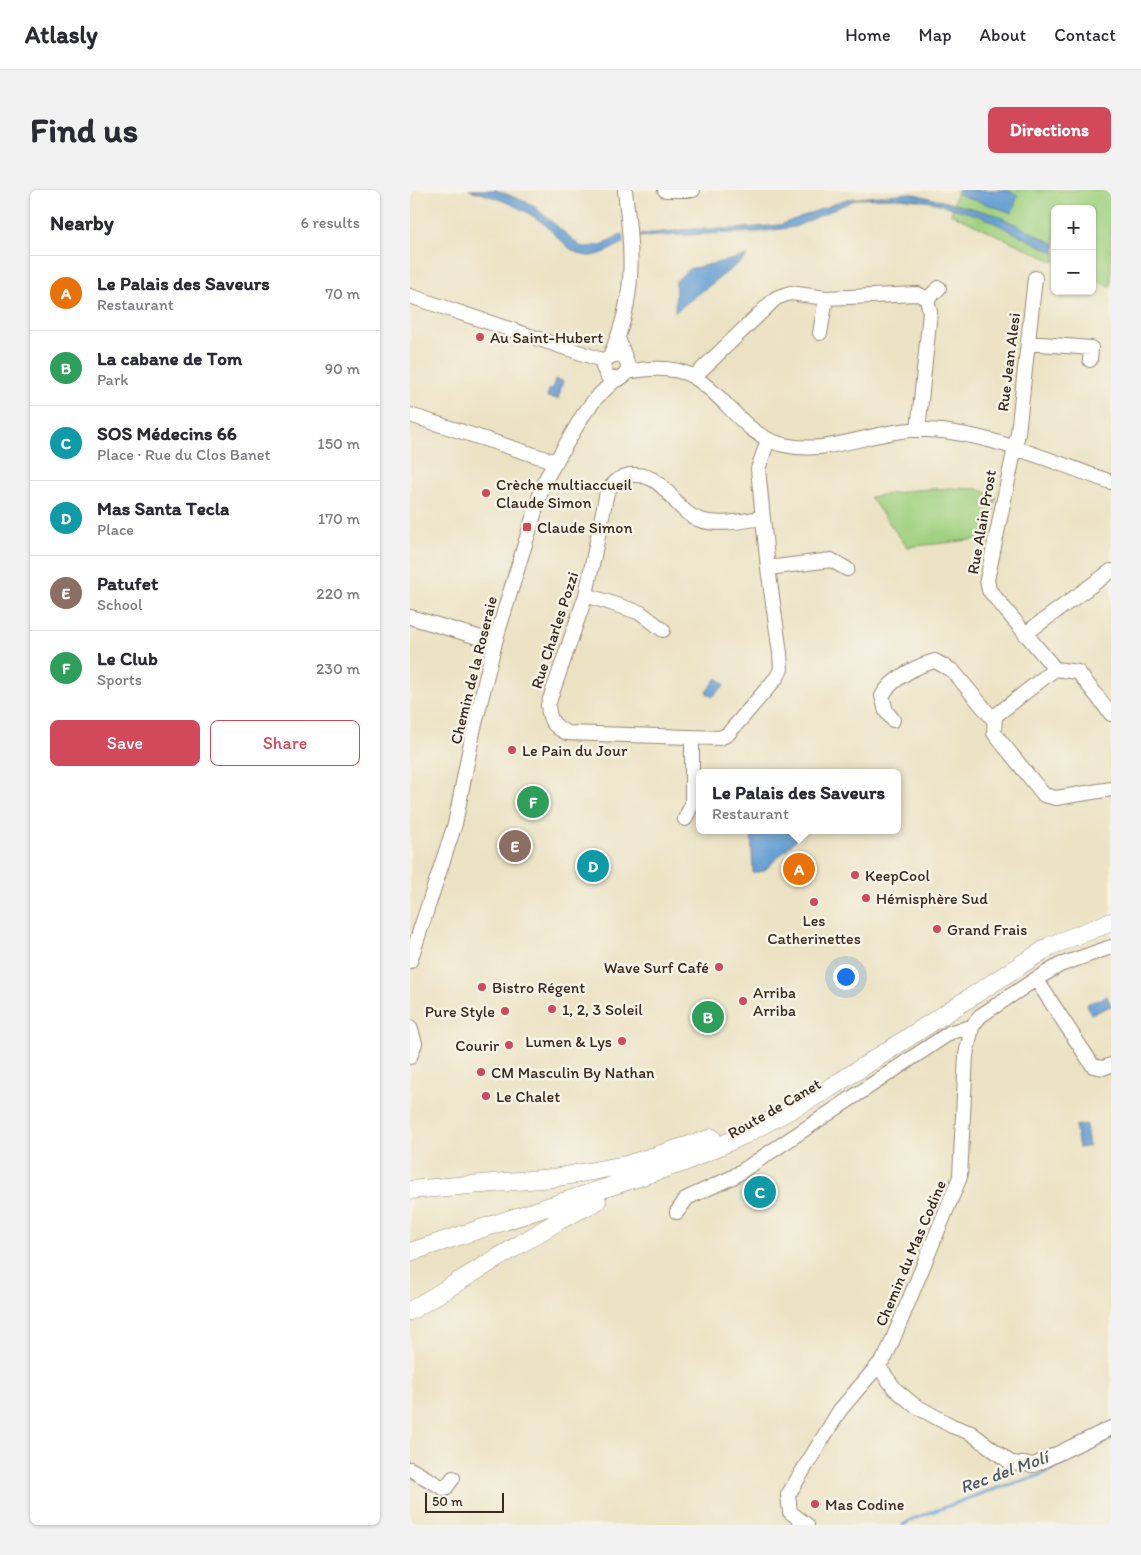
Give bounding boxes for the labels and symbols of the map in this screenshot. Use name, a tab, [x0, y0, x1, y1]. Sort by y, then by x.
street label: Rue Jean Alesi	[993, 312, 1024, 413]
place label: Au Saint-Hubert	[490, 328, 603, 347]
marker: Au Saint-Hubert	[474, 331, 486, 343]
street label: Rue Alain Prost	[963, 468, 1000, 576]
place label: Crèche multiaccueil Claude Simon	[496, 475, 633, 512]
marker: Crèche multiaccueil Claude Simon	[480, 487, 492, 499]
place label: Claude Simon	[537, 518, 633, 537]
marker: Claude Simon	[521, 521, 533, 533]
street label: Rue Charles Pozzi	[527, 569, 582, 691]
street label: Chemin de la Roseraie	[446, 594, 501, 746]
place label: Le Pain du Jour	[522, 741, 628, 760]
marker: Le Pain du Jour	[506, 744, 518, 756]
pin: F	[517, 783, 549, 821]
pin: E	[499, 827, 531, 865]
pin: D	[577, 847, 609, 885]
pin: A	[783, 850, 815, 888]
place label: KeepCool	[865, 866, 930, 885]
marker: KeepCool	[849, 869, 861, 881]
place label: Hémisphère Sud	[876, 889, 988, 908]
marker: Hémisphère Sud	[860, 892, 872, 904]
marker: Les Catherinettes	[808, 896, 820, 908]
place label: Les Catherinettes	[767, 911, 861, 948]
place label: Grand Frais	[947, 920, 1027, 939]
marker: Grand Frais	[931, 923, 943, 935]
place label: Wave Surf Café	[604, 958, 709, 977]
marker: Wave Surf Café	[713, 961, 725, 973]
your location	[833, 964, 859, 990]
place label: Bistro Régent	[492, 978, 585, 997]
marker: Bistro Régent	[476, 981, 488, 993]
place label: Arriba Arriba	[753, 983, 796, 1020]
marker: Arriba Arriba	[737, 995, 749, 1007]
pin: B	[692, 998, 724, 1036]
place label: 1, 2, 3 Soleil	[562, 1000, 643, 1019]
place label: Pure Style	[425, 1002, 495, 1021]
marker: 1, 2, 3 Soleil	[546, 1003, 558, 1015]
marker: Pure Style	[499, 1005, 511, 1017]
place label: Lumen & Lys	[525, 1032, 612, 1051]
marker: Lumen & Lys	[616, 1035, 628, 1047]
place label: Courir	[455, 1036, 499, 1055]
marker: Courir	[503, 1039, 515, 1051]
place label: CM Masculin By Nathan	[491, 1063, 655, 1082]
marker: CM Masculin By Nathan	[475, 1066, 487, 1078]
street label: Route de Canet	[724, 1074, 824, 1143]
place label: Le Chalet	[496, 1087, 560, 1106]
marker: Le Chalet	[480, 1090, 492, 1102]
pin: C	[744, 1173, 776, 1211]
street label: Chemin du Mas Codine	[871, 1177, 950, 1329]
water label: Rec del Molí	[957, 1445, 1054, 1498]
scale bar	[425, 1490, 504, 1513]
place label: Mas Codine	[825, 1495, 904, 1514]
marker: Mas Codine	[809, 1498, 821, 1510]

